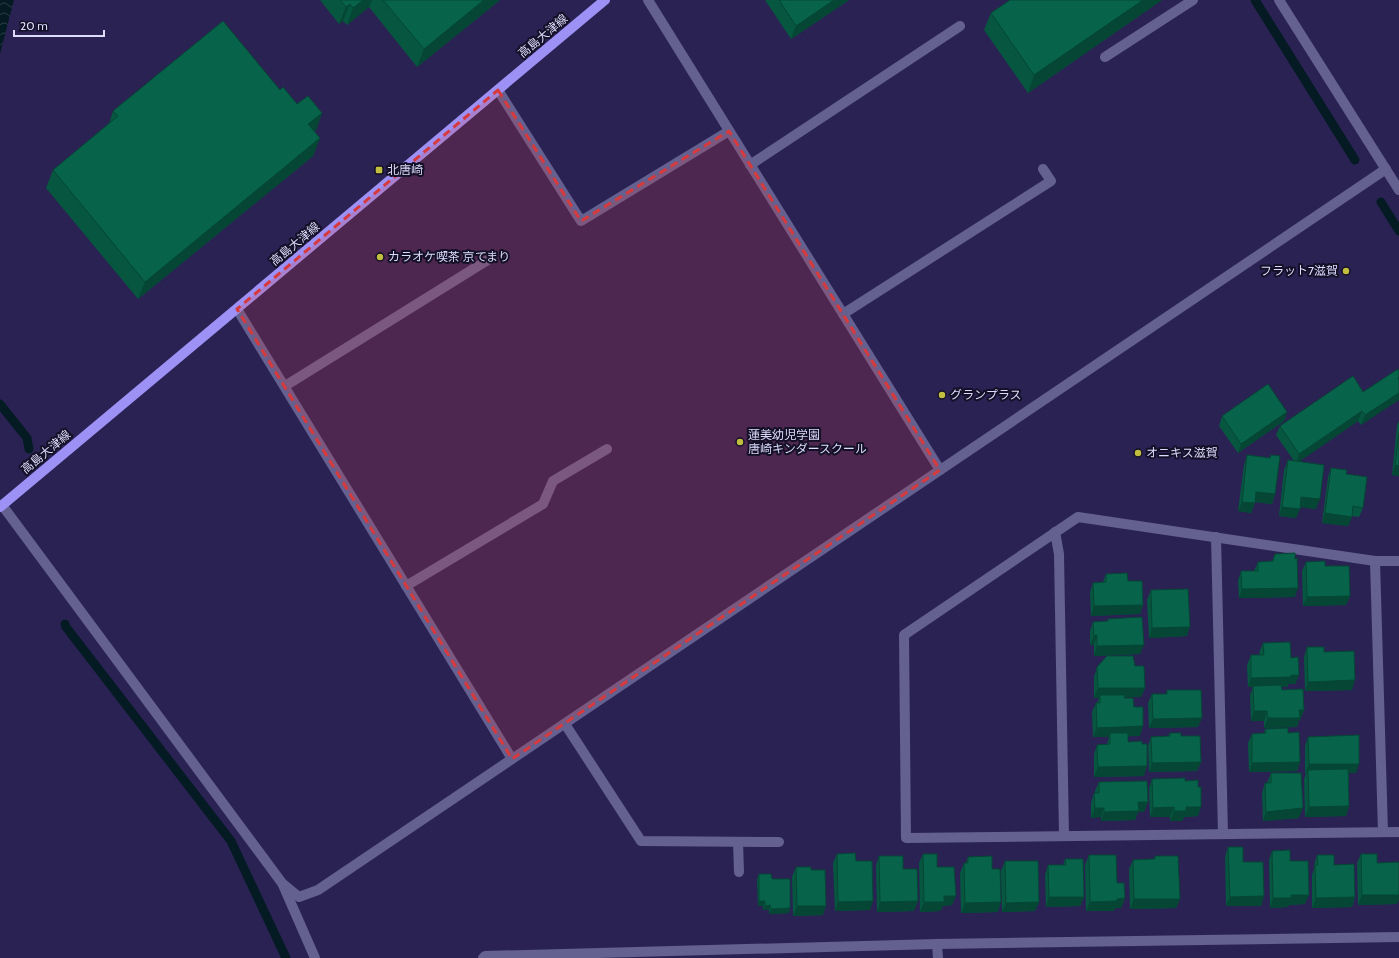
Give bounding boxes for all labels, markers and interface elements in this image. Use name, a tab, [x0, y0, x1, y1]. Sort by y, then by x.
street label: 高島大津線	[515, 11, 570, 61]
scale bar	[14, 12, 104, 38]
text: 20 m	[20, 18, 48, 33]
place label: 北唐崎	[387, 162, 423, 177]
marker: 北唐崎	[374, 165, 384, 175]
street label: 高島大津線	[267, 219, 322, 269]
place label: カラオケ喫茶 京てまり	[388, 249, 510, 264]
marker: カラオケ喫茶 京てまり	[375, 252, 385, 262]
place label: フラット7滋賀	[1260, 263, 1338, 278]
marker: フラット7滋賀	[1341, 266, 1351, 276]
place label: グランプラス	[950, 387, 1021, 402]
marker: グランプラス	[937, 390, 947, 400]
street label: 高島大津線	[18, 427, 73, 477]
place label: 蓮美幼児学園 唐崎キンダースクール	[748, 427, 867, 456]
marker: 蓮美幼児学園 唐崎キンダースクール	[735, 437, 745, 447]
place label: オニキス滋賀	[1146, 445, 1218, 460]
marker: オニキス滋賀	[1133, 448, 1143, 458]

